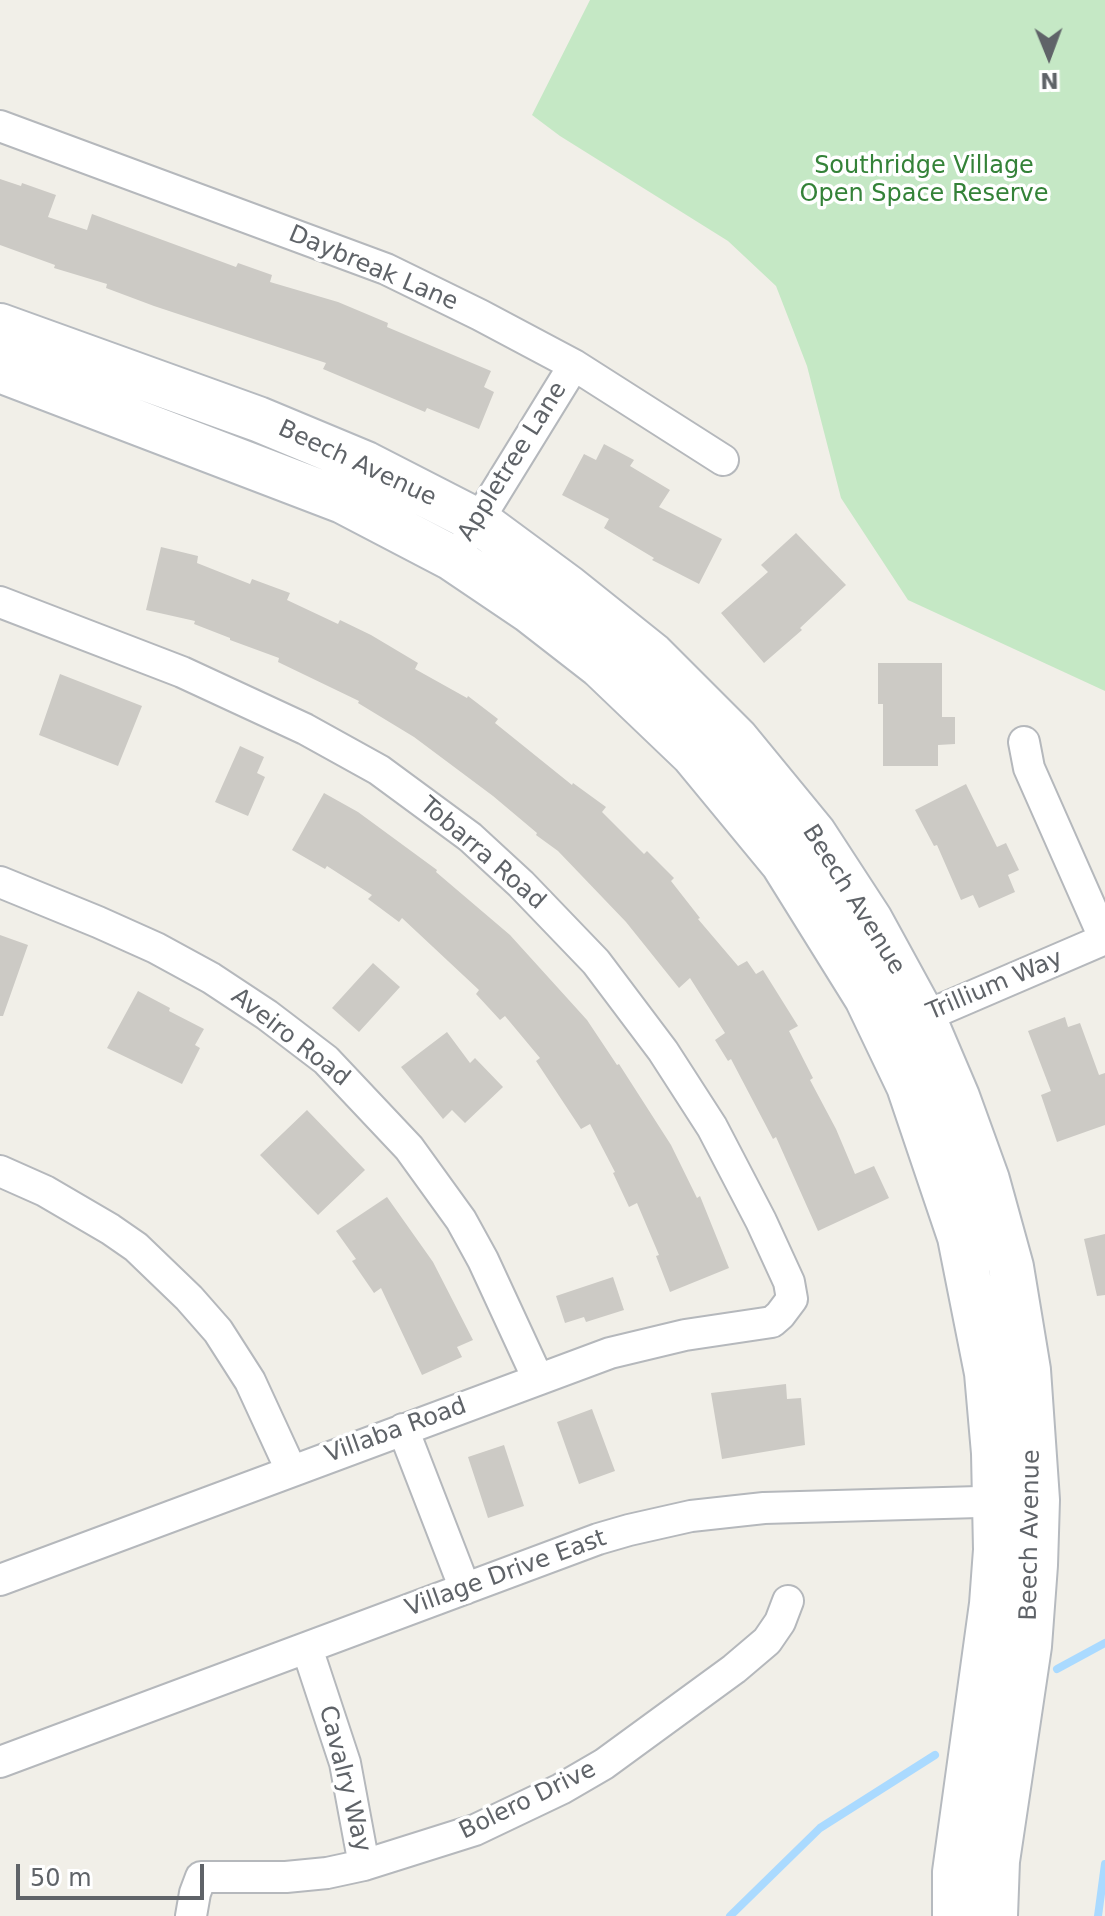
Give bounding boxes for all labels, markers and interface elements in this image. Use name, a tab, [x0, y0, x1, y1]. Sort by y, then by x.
north arrow	[1009, 16, 1089, 96]
text: N	[1040, 68, 1059, 93]
park label: Southridge Village Open Space Reserve	[800, 153, 1048, 209]
street label: Daybreak Lane	[284, 220, 462, 318]
street label: Appletree Lane	[452, 377, 574, 547]
street label: Beech Avenue	[273, 415, 441, 513]
street label: Tobarra Road	[413, 792, 551, 916]
street label: Beech Avenue	[795, 820, 911, 980]
street label: Trillium Way	[923, 944, 1067, 1028]
street label: Aveiro Road	[225, 983, 355, 1093]
street label: Villaba Road	[321, 1392, 471, 1470]
street label: Beech Avenue	[1015, 1449, 1047, 1621]
street label: Village Drive East	[402, 1524, 610, 1624]
street label: Cavalry Way	[312, 1703, 376, 1855]
street label: Bolero Drive	[455, 1756, 601, 1846]
scale bar	[20, 1848, 208, 1898]
text: 50 m	[30, 1864, 92, 1892]

